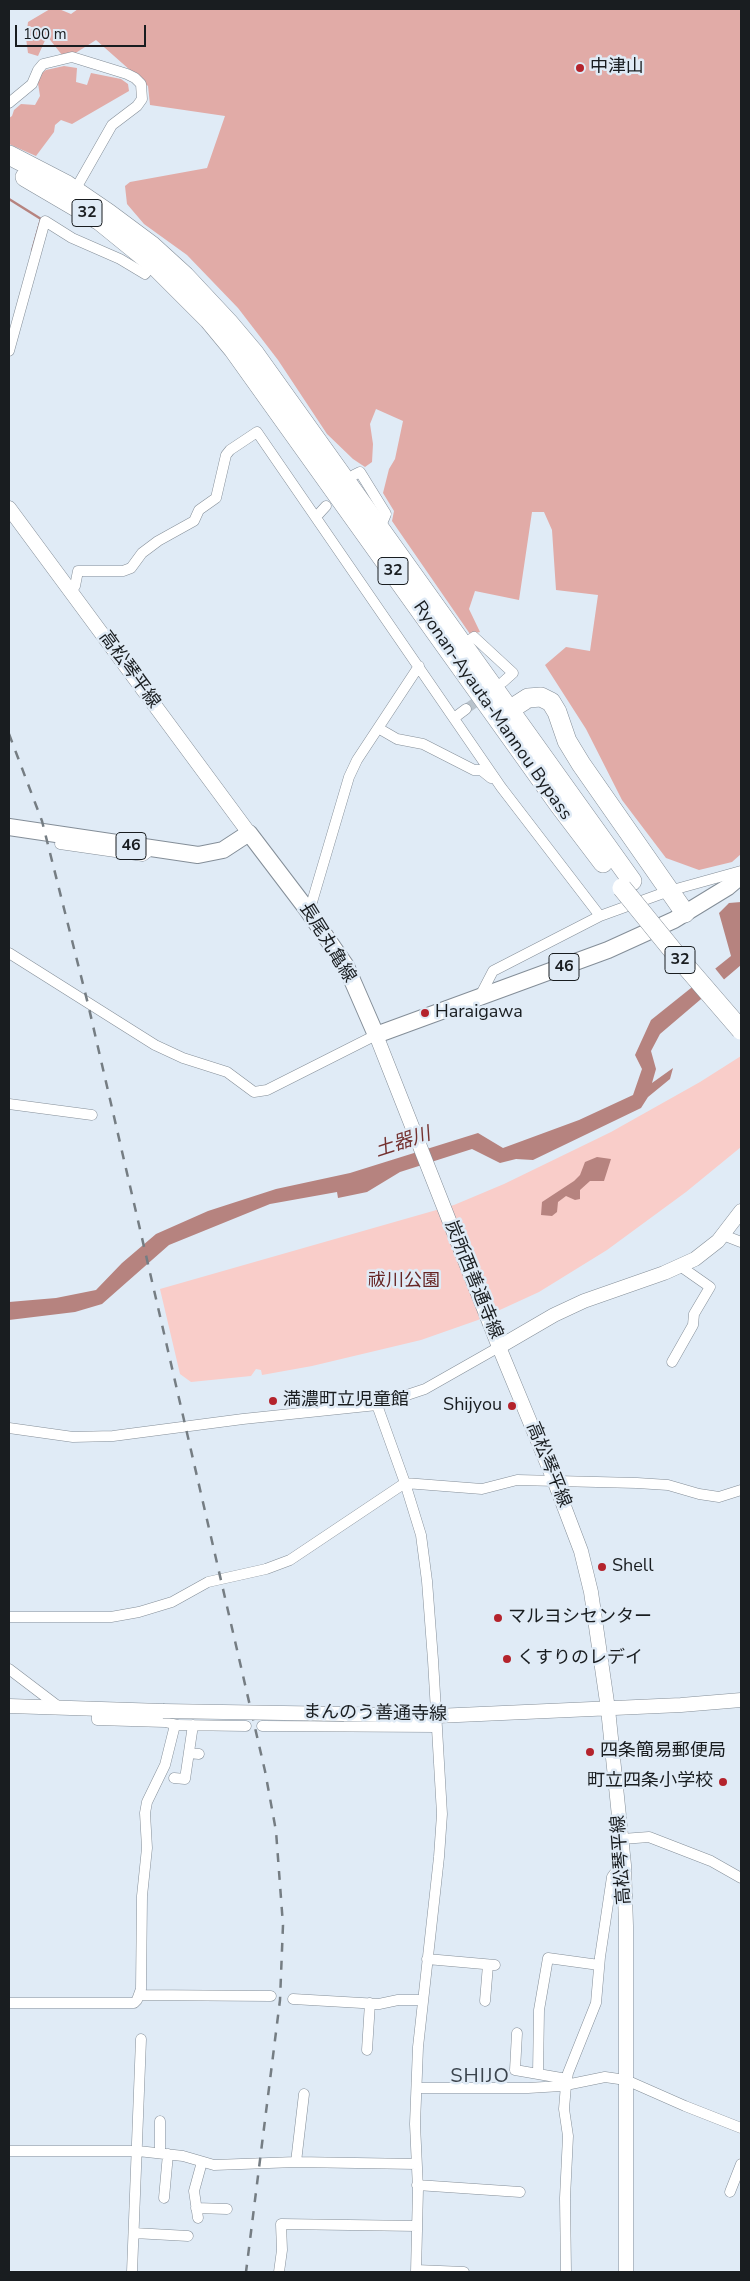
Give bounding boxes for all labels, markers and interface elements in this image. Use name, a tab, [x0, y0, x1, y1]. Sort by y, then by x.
scale bar	[18, 15, 149, 47]
text: 100 m	[23, 24, 67, 44]
place label: 中津山	[590, 57, 644, 79]
marker: 中津山	[574, 62, 586, 74]
road number: 32	[72, 200, 102, 227]
road number: 32	[378, 558, 408, 584]
street label: Ryonan-Ayauta-Mannou Bypass	[408, 597, 576, 825]
street label: 高松琴平線	[94, 627, 164, 713]
road number: 46	[116, 832, 146, 859]
street label: 長尾丸亀線	[294, 899, 360, 987]
road number: 32	[665, 946, 695, 974]
road number: 46	[549, 954, 579, 980]
place label: Haraigawa	[435, 1002, 523, 1024]
marker: Haraigawa	[419, 1007, 431, 1019]
water label: 土器川	[372, 1123, 434, 1163]
street label: 炭所西善通寺線	[439, 1218, 507, 1342]
park label: 祓川公園	[368, 1271, 440, 1293]
place label: 満濃町立児童館	[283, 1390, 409, 1412]
marker: 満濃町立児童館	[267, 1395, 279, 1407]
place label: Shijyou	[443, 1395, 502, 1417]
marker: Shijyou	[506, 1400, 518, 1412]
street label: 高松琴平線	[521, 1419, 575, 1511]
place label: Shell	[612, 1556, 654, 1578]
marker: Shell	[596, 1561, 608, 1573]
place label: マルヨシセンター	[508, 1607, 652, 1629]
marker: マルヨシセンター	[492, 1612, 504, 1624]
place label: くすりのレデイ	[517, 1648, 643, 1670]
marker: くすりのレデイ	[501, 1653, 513, 1665]
street label: まんのう善通寺線	[303, 1702, 447, 1726]
place label: 四条簡易郵便局	[600, 1741, 726, 1763]
marker: 四条簡易郵便局	[584, 1746, 596, 1758]
place label: 町立四条小学校	[587, 1771, 713, 1793]
marker: 町立四条小学校	[717, 1776, 729, 1788]
street label: 高松琴平線	[608, 1814, 636, 1906]
district label: SHIJO	[450, 2065, 510, 2089]

